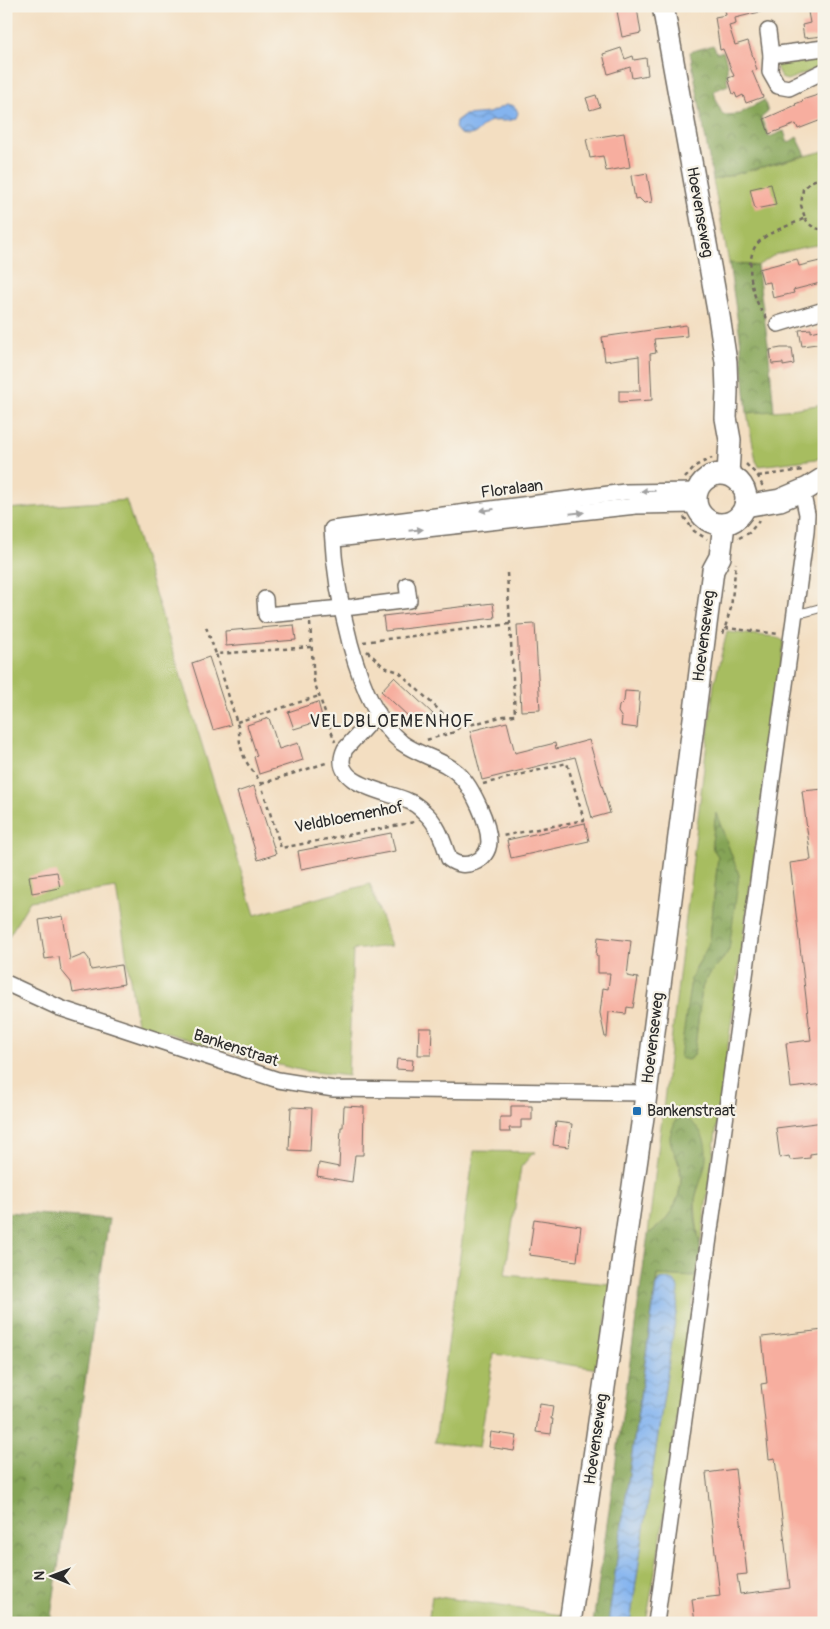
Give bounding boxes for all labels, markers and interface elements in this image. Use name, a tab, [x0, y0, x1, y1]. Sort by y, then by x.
street label: Hoevenseweg	[682, 165, 718, 259]
street label: Floralaan	[480, 475, 544, 503]
one-way arrow	[640, 488, 656, 496]
one-way arrow	[479, 506, 495, 514]
one-way arrow	[569, 509, 585, 517]
one-way arrow	[408, 526, 424, 534]
street label: Hoevenseweg	[688, 589, 720, 683]
district label: VELDBLOEMENHOF	[309, 710, 475, 733]
street label: Veldbloemenhof	[293, 797, 406, 837]
street label: Hoevenseweg	[637, 991, 669, 1085]
street label: Bankenstraat	[191, 1025, 282, 1071]
place label: Bankenstraat	[647, 1101, 736, 1121]
marker: Bankenstraat	[631, 1105, 643, 1117]
street label: Hoevenseweg	[580, 1392, 612, 1486]
north arrow	[28, 1552, 78, 1602]
text: N	[31, 1571, 48, 1581]

